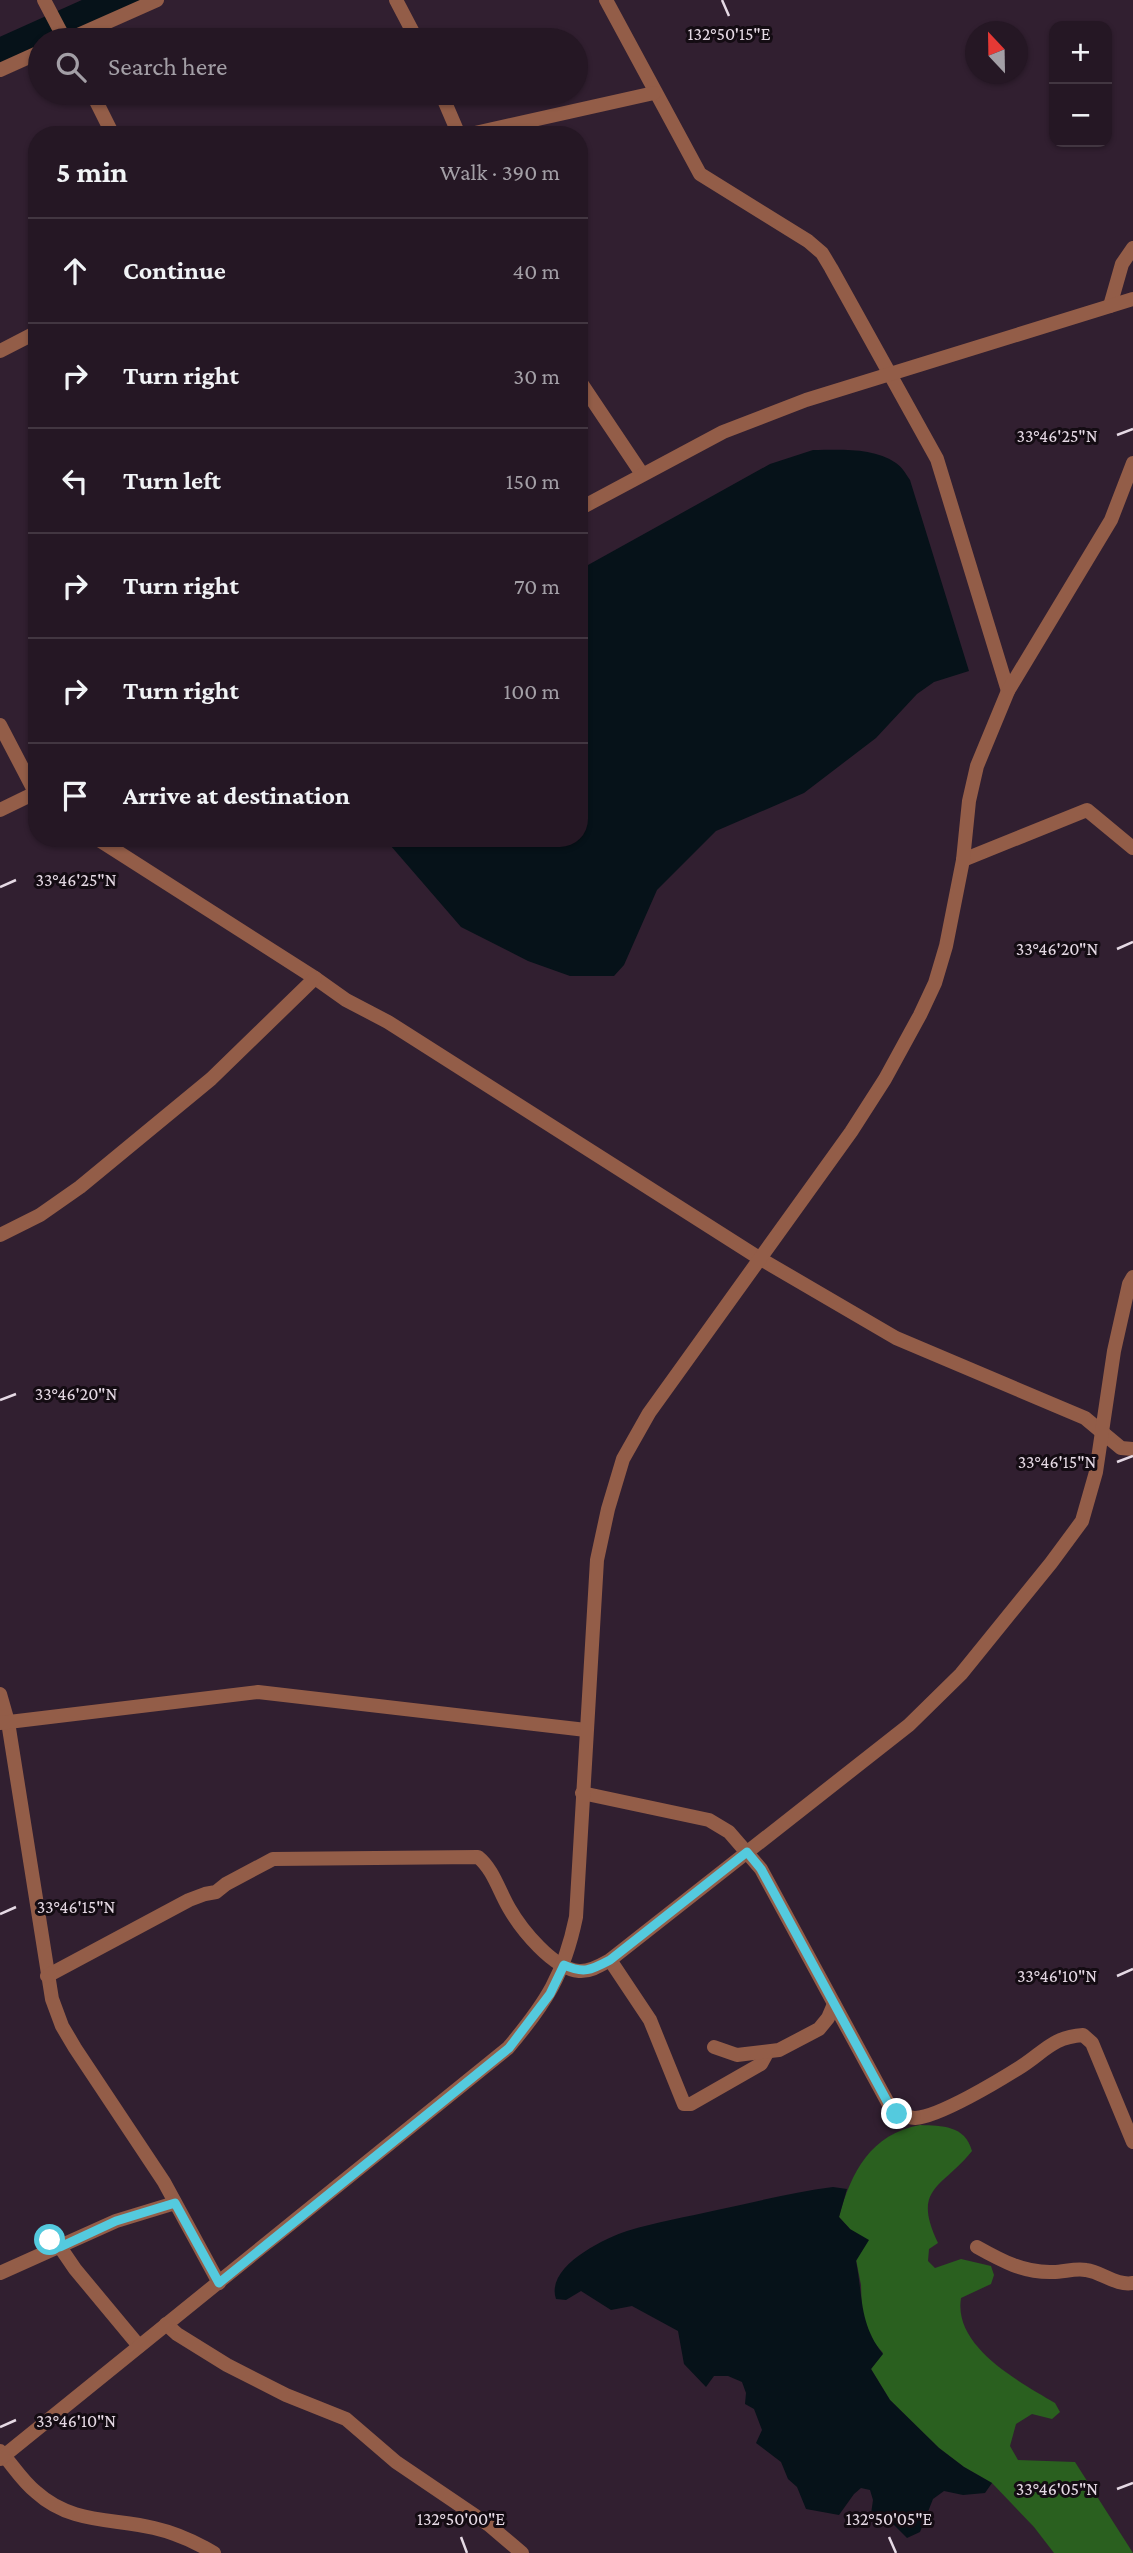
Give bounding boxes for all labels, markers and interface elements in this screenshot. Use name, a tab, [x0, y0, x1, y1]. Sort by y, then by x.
north arrow	[965, 21, 1028, 84]
map controls	[1049, 21, 1112, 147]
button: +	[1049, 21, 1112, 84]
text: 132°50'15"E	[687, 24, 771, 44]
search box	[28, 28, 588, 105]
icon: search	[52, 48, 90, 86]
text: Search here	[108, 52, 227, 81]
button: −	[1049, 84, 1112, 147]
text: 5 min	[56, 155, 128, 188]
text: Walk · 390 m	[440, 159, 560, 185]
icon: ahead	[56, 252, 94, 290]
text: Continue	[123, 256, 226, 285]
text: 40 m	[512, 258, 560, 284]
icon: right	[56, 357, 94, 395]
text: Turn right	[123, 361, 239, 390]
text: 30 m	[513, 363, 560, 389]
text: 33°46'25"N	[1016, 426, 1098, 446]
icon: left	[56, 462, 94, 500]
text: Turn left	[123, 466, 221, 495]
text: 150 m	[506, 468, 560, 494]
icon: right	[56, 567, 94, 605]
text: Turn right	[123, 571, 239, 600]
text: 70 m	[514, 573, 560, 599]
icon: right	[56, 672, 94, 710]
text: Turn right	[123, 676, 239, 705]
text: 100 m	[504, 678, 560, 704]
icon: arrive	[56, 777, 94, 815]
text: Arrive at destination	[123, 781, 350, 810]
text: 33°46'25"N	[35, 870, 117, 890]
text: 33°46'20"N	[1016, 939, 1098, 959]
text: 33°46'20"N	[35, 1384, 117, 1404]
text: 33°46'15"N	[1018, 1452, 1096, 1472]
text: 33°46'15"N	[37, 1897, 115, 1917]
text: 33°46'10"N	[1017, 1966, 1097, 1986]
route end	[881, 2098, 912, 2129]
route start	[34, 2224, 65, 2255]
text: 33°46'10"N	[36, 2411, 116, 2431]
text: 33°46'05"N	[1016, 2479, 1098, 2499]
text: 132°50'00"E	[417, 2509, 505, 2529]
text: 132°50'05"E	[846, 2509, 933, 2529]

